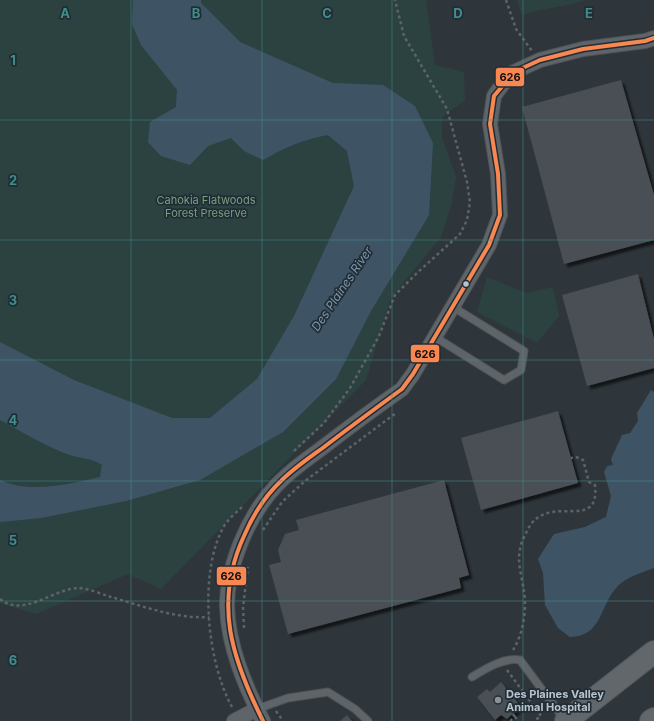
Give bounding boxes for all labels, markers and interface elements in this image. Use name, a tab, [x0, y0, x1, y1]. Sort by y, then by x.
text: A	[60, 5, 70, 21]
text: B	[192, 5, 201, 21]
text: C	[322, 5, 332, 21]
text: D	[453, 5, 463, 21]
text: E	[585, 5, 593, 21]
text: 1	[10, 52, 16, 68]
line badge: 626	[495, 67, 525, 87]
text: 626	[499, 70, 521, 84]
text: 2	[9, 172, 17, 188]
park label: Cahokia Flatwoods Forest Preserve	[157, 193, 256, 220]
water label: Des Plaines River	[308, 243, 376, 334]
unlabelled marker	[461, 279, 471, 289]
text: 3	[9, 292, 17, 308]
line badge: 626	[410, 344, 440, 363]
text: 626	[414, 347, 436, 361]
text: 4	[9, 412, 18, 428]
text: 5	[9, 532, 17, 548]
line badge: 626	[216, 566, 247, 586]
text: 626	[220, 569, 242, 583]
text: 6	[9, 652, 17, 668]
place label: Des Plaines Valley Animal Hospital	[506, 687, 604, 714]
marker: Des Plaines Valley Animal Hospital	[493, 695, 503, 705]

